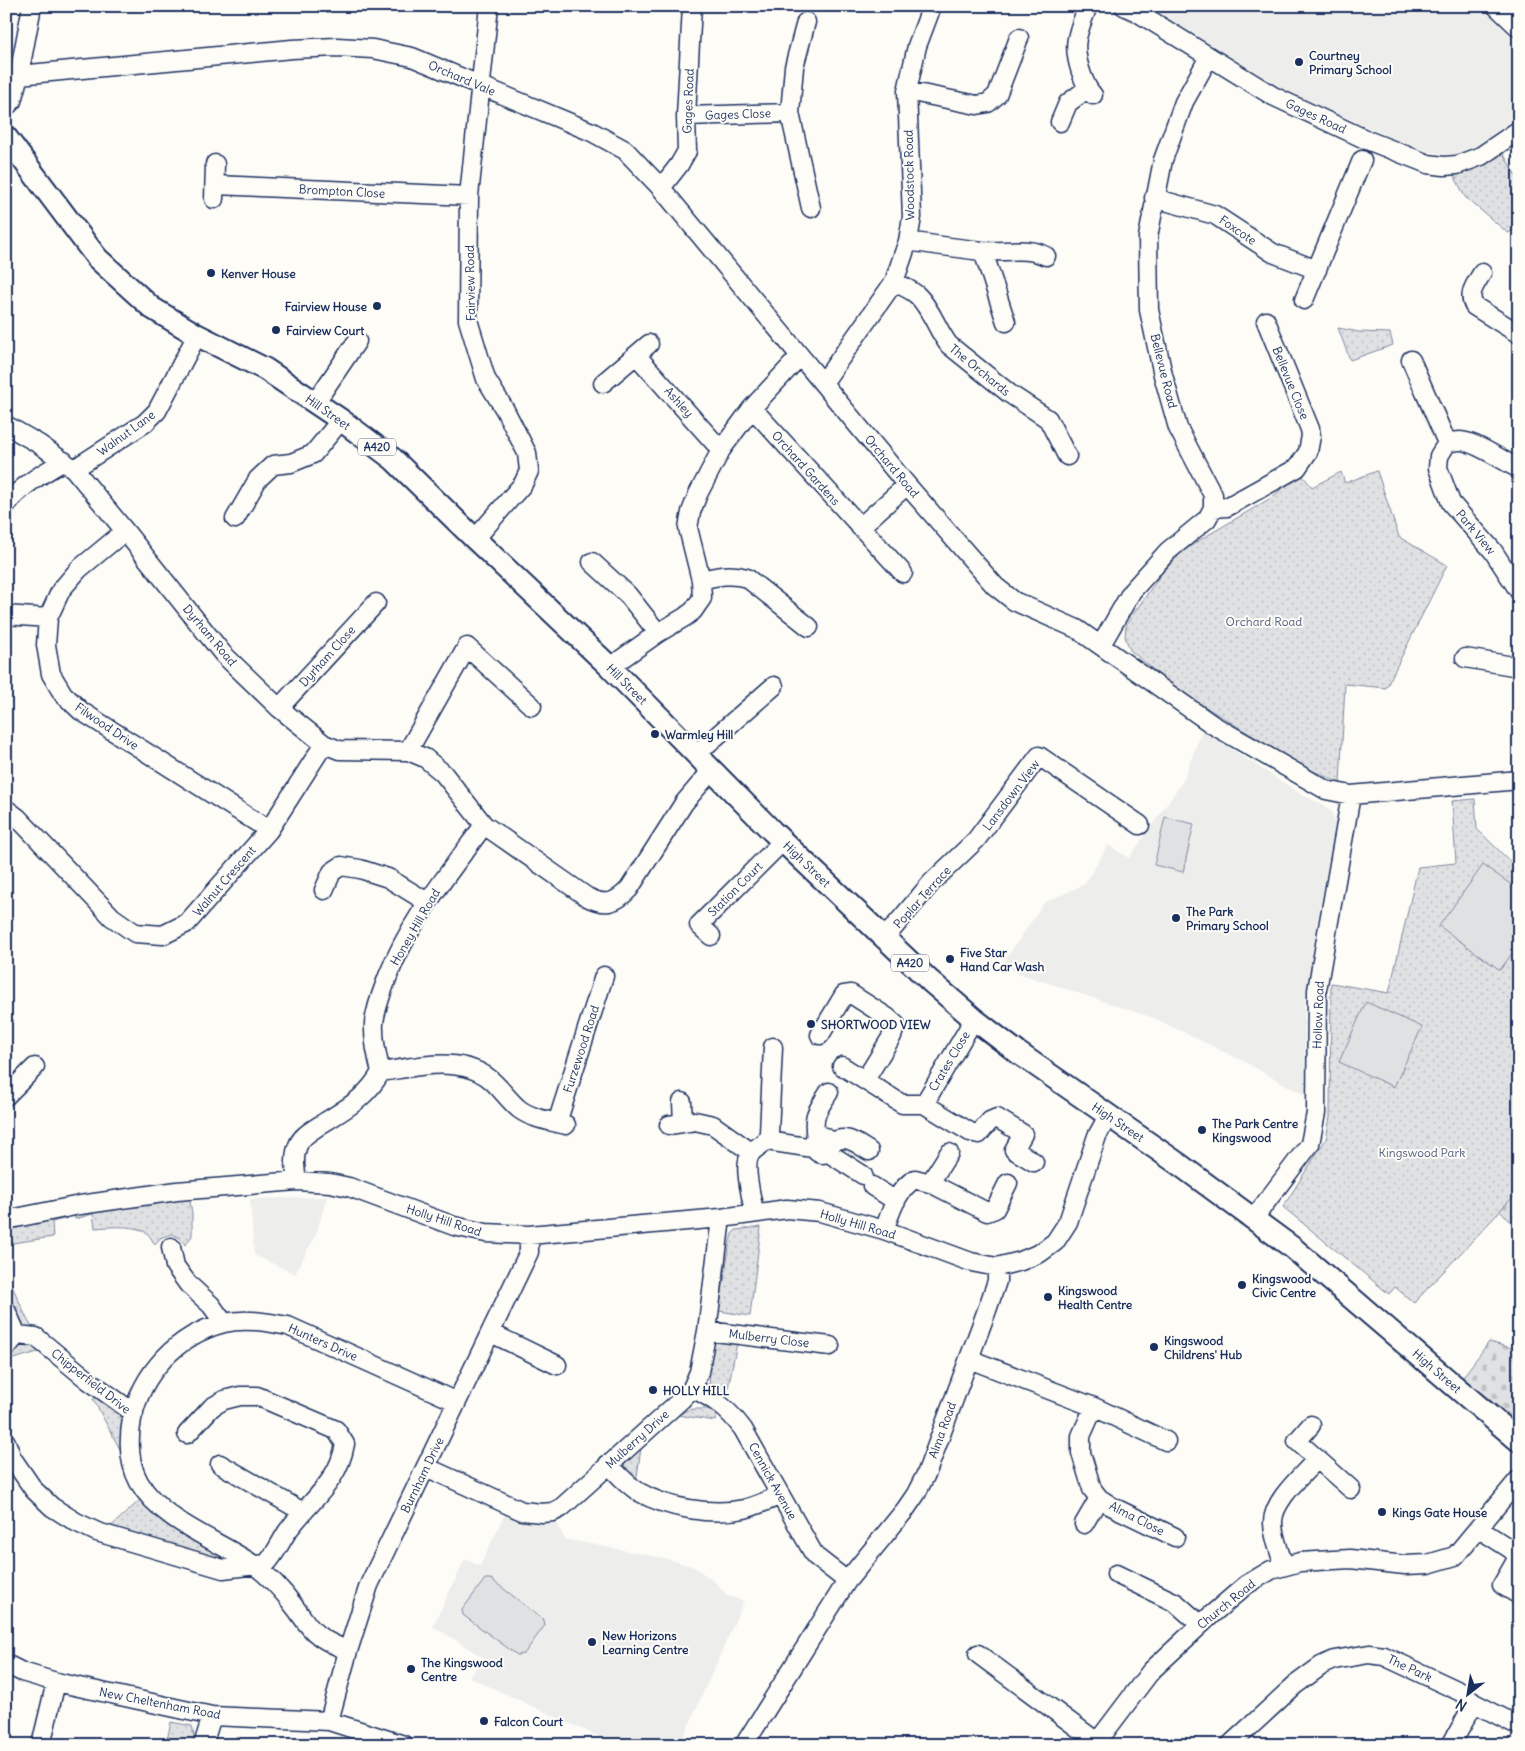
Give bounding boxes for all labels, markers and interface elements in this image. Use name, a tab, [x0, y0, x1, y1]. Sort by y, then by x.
place label: Courtney Primary School	[1309, 48, 1392, 78]
marker: Courtney Primary School	[1293, 56, 1305, 68]
street label: Orchard Vale	[426, 57, 498, 99]
street label: Gages Road	[679, 68, 697, 134]
street label: Gages Road	[1283, 95, 1349, 137]
street label: Gages Close	[705, 105, 771, 123]
street label: Woodstock Road	[901, 130, 917, 220]
street label: Brompton Close	[298, 181, 386, 201]
street label: Foxcote	[1217, 212, 1259, 248]
street label: Fairview Road	[462, 245, 478, 321]
place label: Kenver House	[221, 266, 296, 281]
marker: Kenver House	[205, 267, 217, 279]
place label: Fairview House	[285, 299, 368, 314]
marker: Fairview House	[371, 300, 383, 312]
place label: Fairview Court	[286, 323, 365, 338]
marker: Fairview Court	[270, 324, 282, 336]
street label: Bellevue Road	[1147, 332, 1181, 410]
street label: The Orchards	[947, 341, 1013, 399]
street label: Bellevue Close	[1270, 344, 1312, 422]
street label: Ashley	[661, 384, 697, 420]
street label: Hill Street	[303, 391, 353, 433]
street label: Walnut Lane	[94, 407, 158, 459]
street label: Orchard Gardens	[769, 428, 843, 508]
street label: Orchard Road	[862, 432, 922, 500]
road number: A420	[358, 438, 396, 456]
street label: Park View	[1453, 507, 1499, 558]
street label: Dyrham Road	[180, 601, 240, 669]
park label: Orchard Road	[1226, 614, 1302, 629]
street label: Dyrham Close	[296, 623, 358, 689]
street label: Hill Street	[603, 660, 651, 708]
street label: Filwood Drive	[72, 699, 142, 753]
place label: Warmley Hill	[665, 727, 734, 743]
marker: Warmley Hill	[649, 728, 661, 740]
street label: Lansdown View	[979, 756, 1043, 833]
street label: High Street	[780, 838, 834, 890]
street label: Walnut Crescent	[189, 843, 259, 919]
street label: Station Court	[705, 859, 765, 919]
street label: Poplar Terrace	[890, 863, 954, 931]
street label: Honey Hill Road	[387, 886, 443, 968]
place label: The Park Primary School	[1186, 904, 1269, 934]
marker: The Park Primary School	[1170, 912, 1182, 924]
place label: Five Star Hand Car Wash	[960, 945, 1045, 974]
marker: Five Star Hand Car Wash	[944, 953, 956, 965]
road number: A420	[891, 954, 929, 971]
street label: Hollow Road	[1309, 981, 1327, 1049]
street label: Furzewood Road	[560, 1003, 602, 1095]
place label: SHORTWOOD VIEW	[821, 1017, 931, 1032]
marker: SHORTWOOD VIEW	[805, 1018, 817, 1030]
street label: Crates Close	[925, 1028, 973, 1094]
street label: High Street	[1089, 1099, 1147, 1145]
place label: The Park Centre Kingswood	[1212, 1116, 1299, 1146]
marker: The Park Centre Kingswood	[1196, 1124, 1208, 1136]
park label: Kingswood Park	[1379, 1145, 1465, 1160]
street label: Holly Hill Road	[405, 1201, 483, 1239]
street label: Holly Hill Road	[818, 1206, 898, 1242]
place label: Kingswood Civic Centre	[1252, 1271, 1317, 1300]
marker: Kingswood Civic Centre	[1236, 1279, 1248, 1291]
place label: Kingswood Health Centre	[1058, 1283, 1133, 1312]
marker: Kingswood Health Centre	[1042, 1291, 1054, 1303]
street label: Hunters Drive	[286, 1320, 360, 1364]
street label: Mulberry Close	[728, 1326, 810, 1350]
place label: Kingswood Childrens' Hub	[1164, 1333, 1242, 1362]
marker: Kingswood Childrens' Hub	[1148, 1341, 1160, 1353]
street label: Chipperfield Drive	[48, 1345, 134, 1417]
street label: High Street	[1410, 1346, 1464, 1396]
place label: HOLLY HILL	[663, 1383, 730, 1398]
marker: HOLLY HILL	[647, 1384, 659, 1396]
street label: Alma Road	[925, 1400, 959, 1460]
street label: Mulberry Drive	[602, 1407, 672, 1471]
street label: Burnham Drive	[397, 1435, 447, 1515]
street label: Cennick Avenue	[746, 1440, 800, 1522]
street label: Alma Close	[1107, 1498, 1167, 1538]
place label: Kings Gate House	[1392, 1505, 1488, 1521]
marker: Kings Gate House	[1376, 1506, 1388, 1518]
street label: Church Road	[1194, 1576, 1258, 1632]
place label: New Horizons Learning Centre	[602, 1628, 689, 1658]
marker: New Horizons Learning Centre	[586, 1636, 598, 1648]
street label: The Park	[1385, 1651, 1435, 1685]
place label: The Kingswood Centre	[421, 1655, 503, 1684]
marker: The Kingswood Centre	[405, 1663, 417, 1675]
north arrow	[1442, 1668, 1492, 1718]
street label: New Cheltenham Road	[98, 1684, 222, 1722]
text: N	[1453, 1695, 1470, 1715]
place label: Falcon Court	[494, 1714, 564, 1729]
marker: Falcon Court	[478, 1715, 490, 1727]

